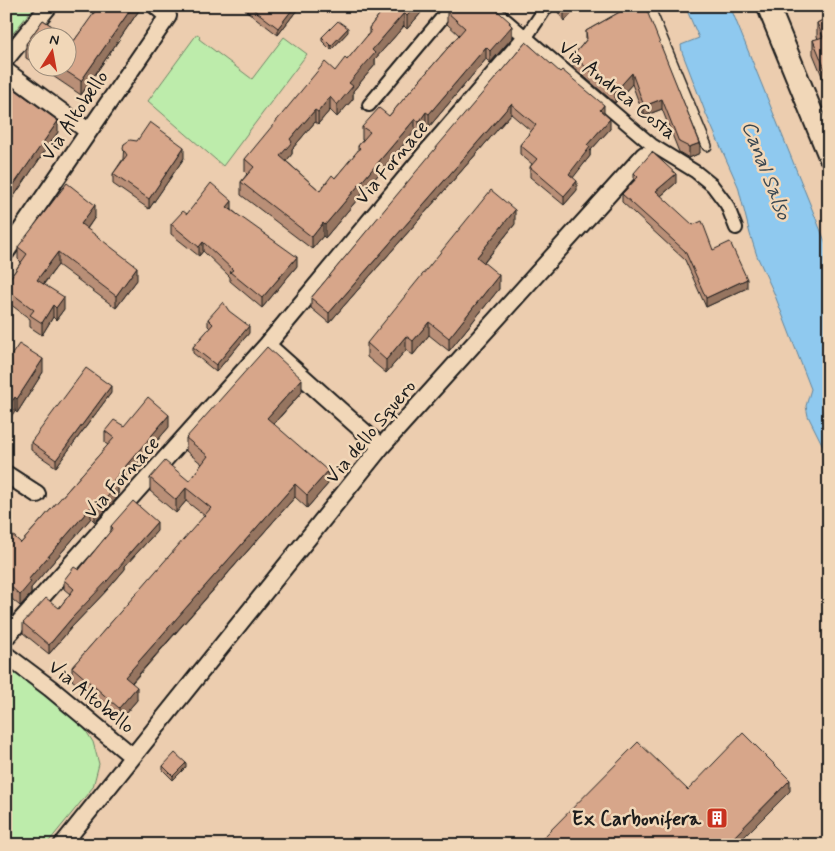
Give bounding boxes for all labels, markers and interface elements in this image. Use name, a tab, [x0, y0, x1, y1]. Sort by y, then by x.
north arrow	[28, 28, 78, 78]
text: N	[48, 30, 61, 50]
street label: Via Andrea Costa	[552, 34, 682, 146]
street label: Via Altobello	[35, 65, 115, 166]
street label: Via Fornace	[349, 115, 435, 211]
water label: Canal Salso	[734, 117, 798, 225]
street label: Via dello Squero	[320, 374, 423, 490]
street label: Via Fornace	[78, 431, 166, 525]
street label: Via Altobello	[42, 654, 140, 740]
place label: Ex Carbonifera	[572, 806, 702, 833]
building icon: Ex Carbonifera	[705, 806, 729, 830]

